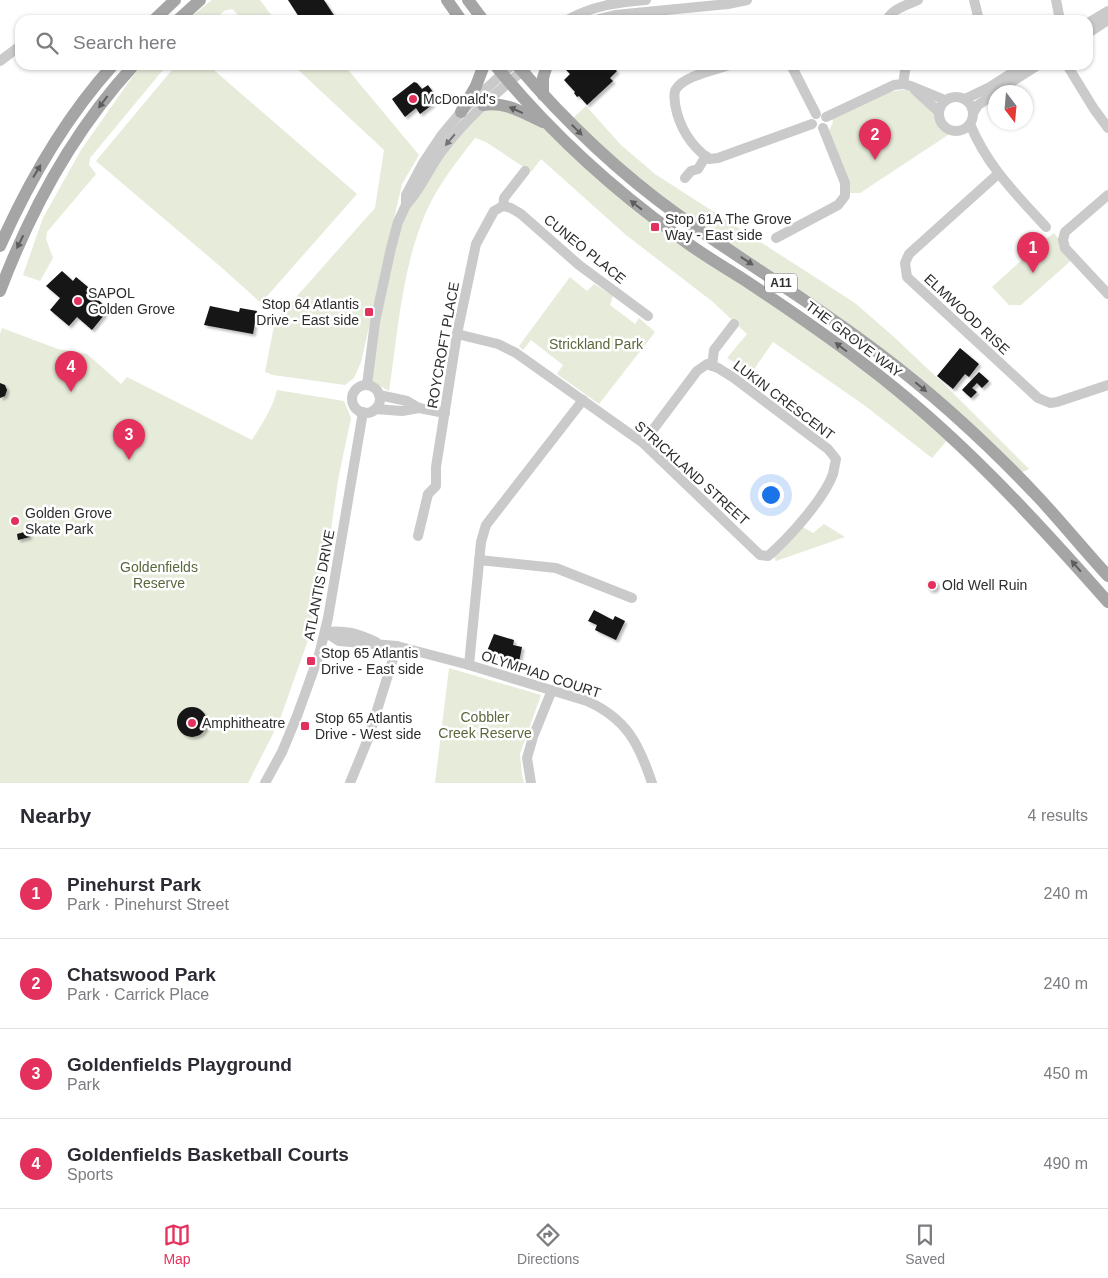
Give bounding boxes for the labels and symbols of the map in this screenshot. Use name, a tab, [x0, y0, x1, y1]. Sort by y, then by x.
north arrow	[988, 85, 1033, 130]
place label: McDonald's	[423, 91, 496, 107]
marker: McDonald's	[407, 93, 419, 105]
one-way arrow	[98, 96, 108, 109]
one-way arrow	[509, 106, 523, 114]
pin: 2	[859, 119, 891, 160]
one-way arrow	[571, 124, 583, 136]
one-way arrow	[444, 134, 456, 146]
one-way arrow	[33, 165, 42, 178]
one-way arrow	[630, 199, 643, 210]
street label: CUNEO PLACE	[541, 211, 629, 287]
place label: Stop 61A The Grove Way - East side	[665, 211, 792, 243]
marker: Stop 61A The Grove Way - East side	[649, 221, 661, 233]
pin: 1	[1017, 232, 1049, 273]
one-way arrow	[16, 235, 24, 249]
one-way arrow	[740, 256, 754, 266]
street label: ELMWOOD RISE	[921, 270, 1013, 358]
road number: A11	[765, 274, 797, 292]
street label: ROYCROFT PLACE	[424, 281, 462, 409]
place label: SAPOL Golden Grove	[88, 285, 175, 317]
marker: SAPOL Golden Grove	[72, 295, 84, 307]
place label: Stop 64 Atlantis Drive - East side	[256, 296, 359, 328]
street label: THE GROVE WAY	[803, 297, 906, 381]
marker: Stop 64 Atlantis Drive - East side	[363, 306, 375, 318]
park label: Strickland Park	[549, 336, 644, 352]
one-way arrow	[834, 342, 848, 352]
pin: 4	[55, 351, 87, 392]
street label: LUKIN CRESCENT	[730, 357, 838, 443]
one-way arrow	[914, 382, 927, 393]
street label: STRICKLAND STREET	[632, 418, 753, 529]
pin: 3	[113, 419, 145, 460]
your location	[758, 482, 784, 508]
place label: Golden Grove Skate Park	[25, 505, 112, 537]
marker: Golden Grove Skate Park	[9, 515, 21, 527]
street label: ATLANTIS DRIVE	[300, 528, 338, 642]
park label: Goldenfields Reserve	[120, 559, 198, 591]
one-way arrow	[1070, 560, 1082, 572]
place label: Old Well Ruin	[942, 577, 1027, 593]
marker: Old Well Ruin	[926, 579, 938, 591]
place label: Stop 65 Atlantis Drive - East side	[321, 645, 424, 677]
street label: OLYMPIAD COURT	[479, 647, 603, 701]
marker: Stop 65 Atlantis Drive - East side	[305, 655, 317, 667]
park label: Cobbler Creek Reserve	[438, 709, 532, 741]
place label: Stop 65 Atlantis Drive - West side	[315, 710, 422, 742]
place label: Amphitheatre	[202, 715, 285, 731]
marker: Amphitheatre	[186, 717, 198, 729]
marker: Stop 65 Atlantis Drive - West side	[299, 720, 311, 732]

